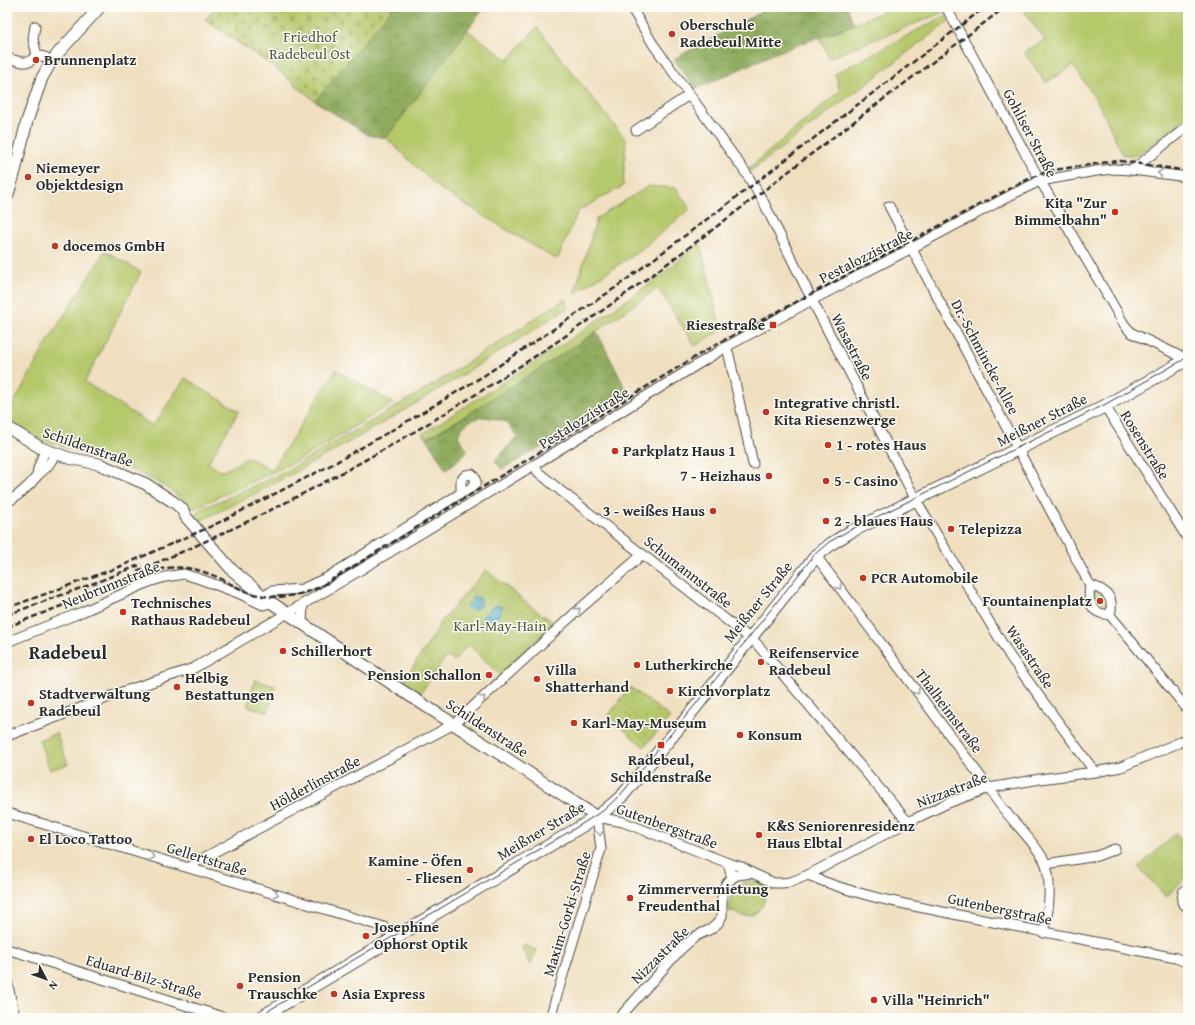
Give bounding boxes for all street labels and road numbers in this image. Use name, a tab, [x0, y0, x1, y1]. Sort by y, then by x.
street label: Gohliser Straße	[998, 85, 1063, 181]
street label: Pestalozzistraße	[815, 223, 916, 288]
street label: Dr.-Schmincke-Allee	[946, 296, 1025, 418]
street label: Wasastraße	[827, 310, 878, 384]
street label: Pestalozzistraße	[535, 381, 633, 454]
street label: Meißner Straße	[993, 388, 1091, 451]
street label: Rosenstraße	[1116, 406, 1175, 483]
street label: Schildenstraße	[40, 421, 136, 472]
street label: Schumannstraße	[640, 530, 737, 613]
street label: Neubrunnstraße	[59, 555, 163, 614]
street label: Meißner Straße	[718, 557, 797, 647]
street label: Wasastraße	[1001, 621, 1059, 693]
street label: Thalheimstraße	[911, 664, 988, 757]
street label: Schildenstraße	[442, 693, 533, 762]
street label: Hölderlinstraße	[266, 750, 364, 815]
street label: Nizzastraße	[913, 766, 990, 813]
street label: Meißner Straße	[493, 796, 589, 865]
street label: Gutenbergstraße	[614, 797, 721, 854]
street label: Gellertstraße	[164, 836, 250, 881]
street label: Maxim-Gorki-Straße	[537, 849, 596, 979]
street label: Gutenbergstraße	[946, 887, 1054, 930]
street label: Nizzastraße	[626, 921, 693, 988]
street label: Eduard-Bilz-Straße	[84, 949, 205, 1004]

